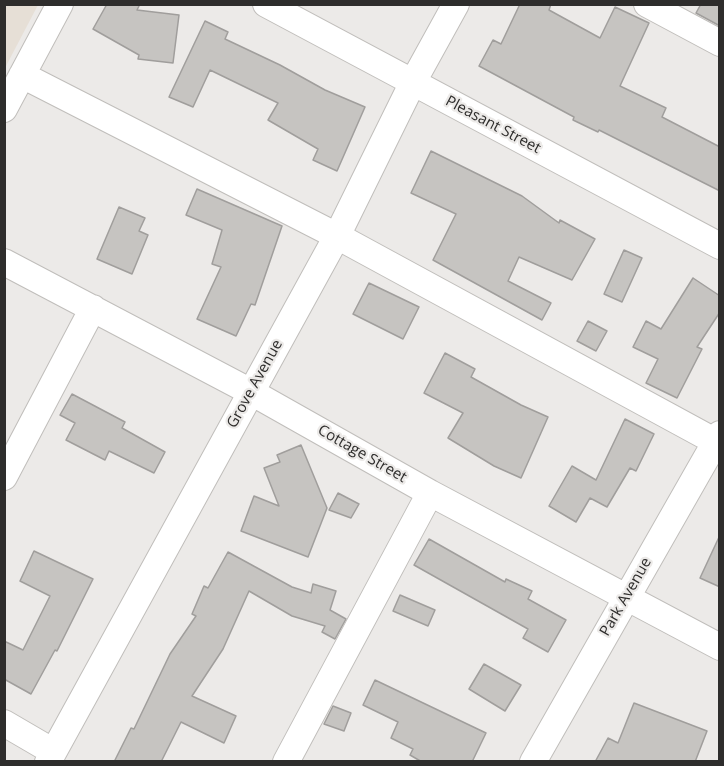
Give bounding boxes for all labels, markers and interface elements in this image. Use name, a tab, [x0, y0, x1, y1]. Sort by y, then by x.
street label: Pleasant Street	[442, 92, 544, 158]
street label: Grove Avenue	[223, 337, 287, 431]
street label: Cottage Street	[314, 421, 410, 487]
street label: Park Avenue	[596, 555, 656, 639]

